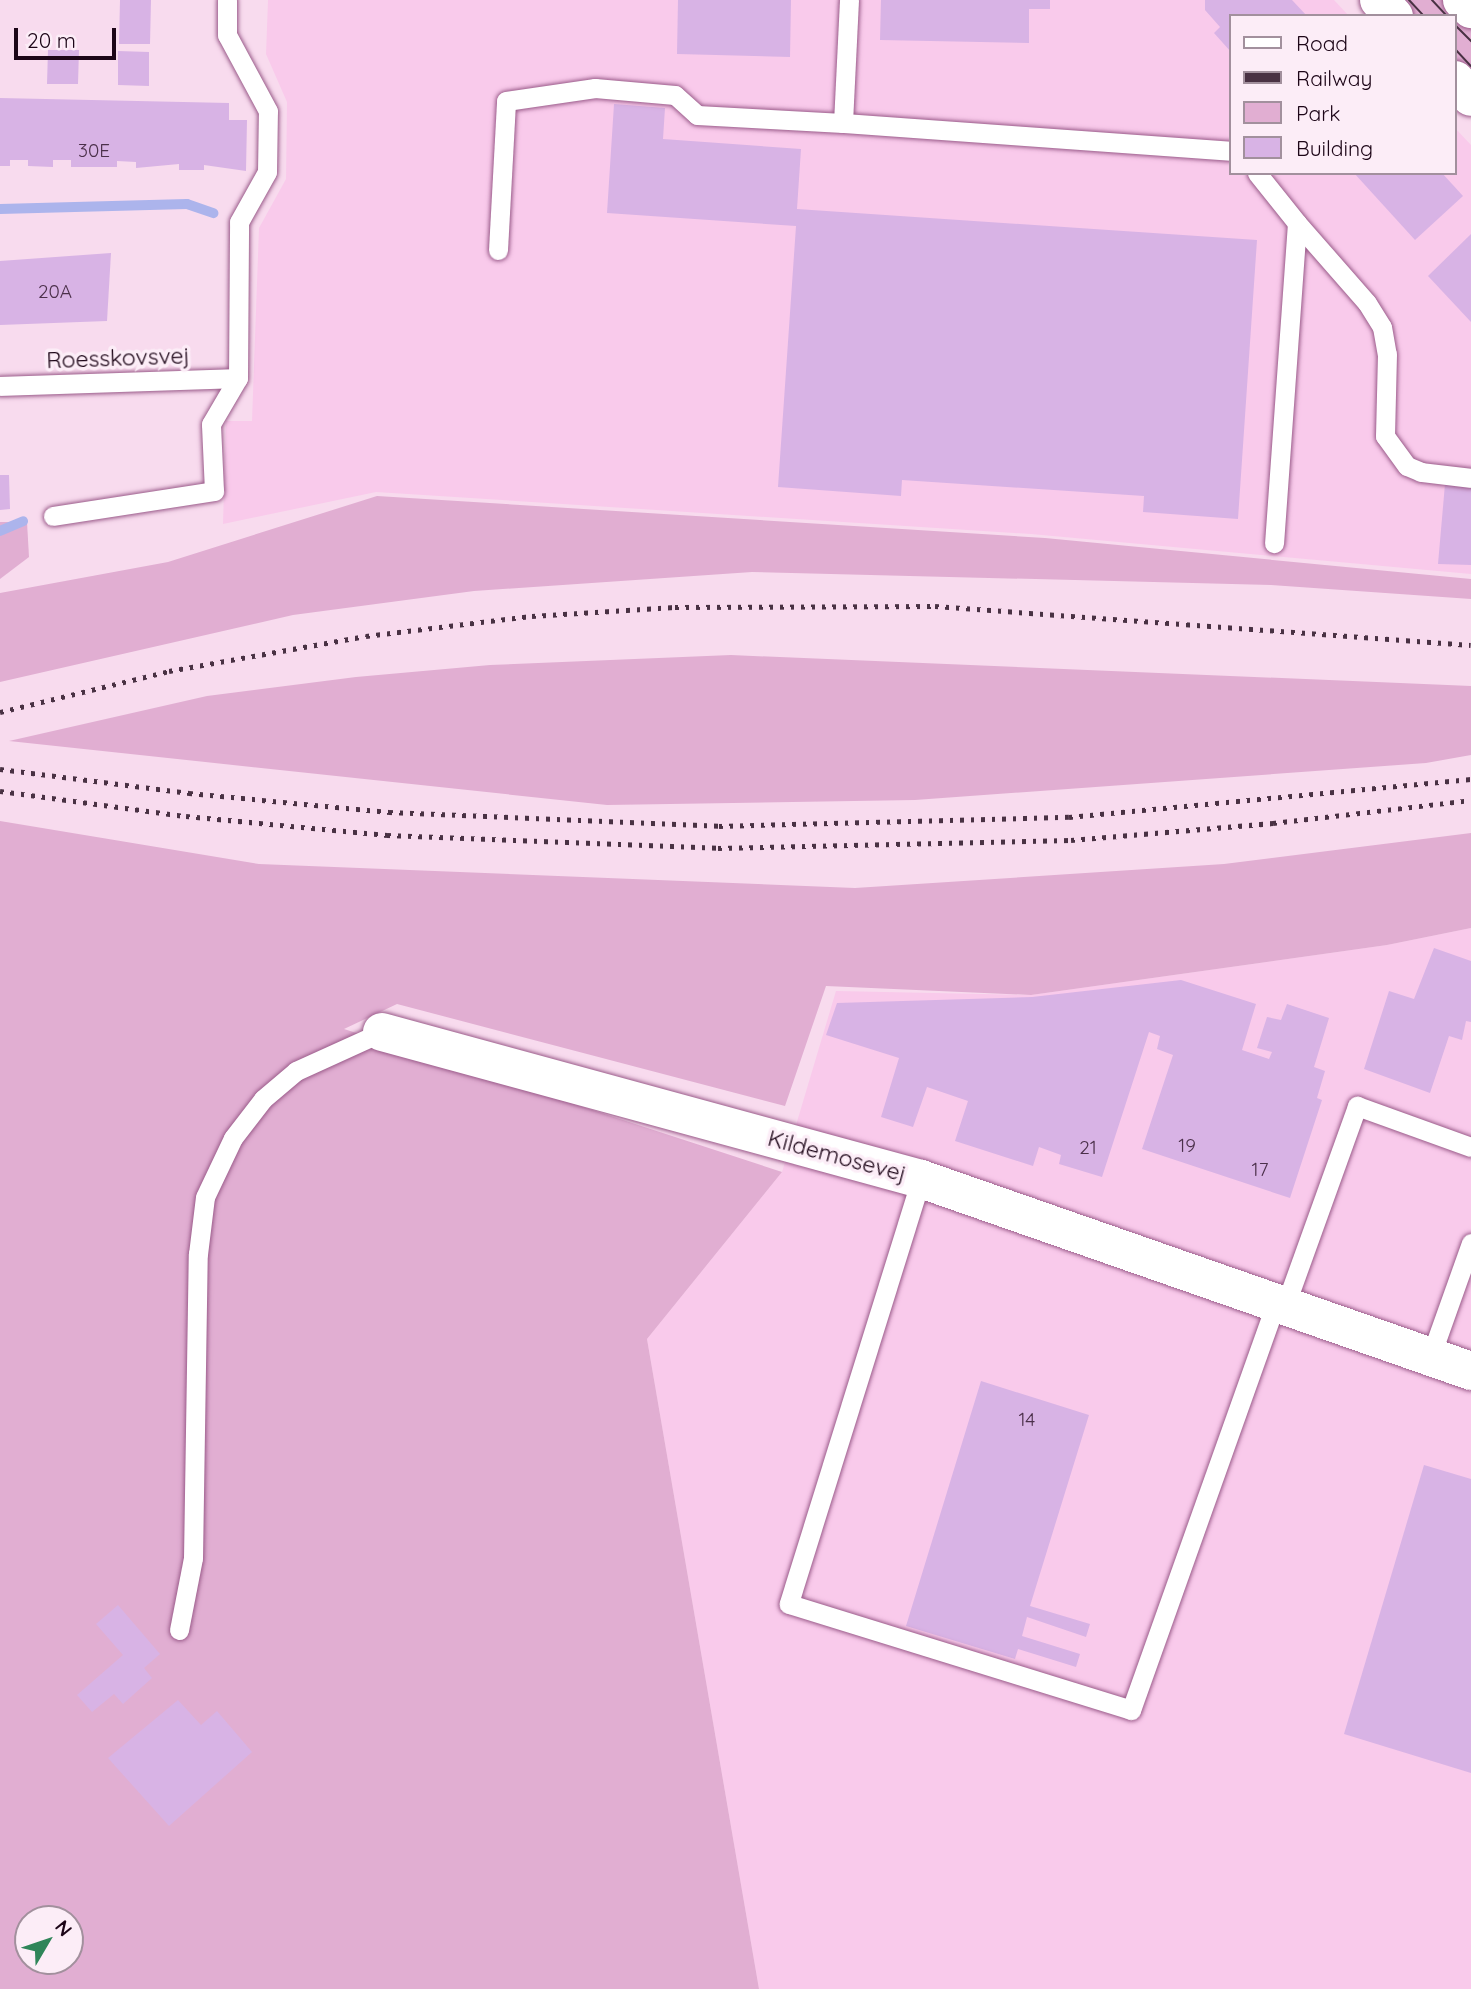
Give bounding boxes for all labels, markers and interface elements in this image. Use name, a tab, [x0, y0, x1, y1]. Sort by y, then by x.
scale bar	[18, 14, 119, 58]
legend	[1230, 14, 1457, 175]
text: 20 m	[27, 27, 76, 53]
text: Road	[1296, 30, 1348, 56]
text: Railway	[1296, 65, 1372, 91]
text: Park	[1296, 100, 1340, 126]
text: Building	[1296, 135, 1373, 161]
house number: 30E	[78, 140, 110, 162]
house number: 20A	[38, 281, 72, 303]
street label: Roesskovsvej	[46, 342, 190, 374]
street label: Kildemosevej	[765, 1124, 909, 1188]
house number: 19	[1178, 1135, 1196, 1157]
house number: 21	[1079, 1137, 1097, 1159]
house number: 17	[1252, 1159, 1268, 1181]
house number: 14	[1019, 1409, 1035, 1431]
north arrow	[14, 1905, 84, 1975]
text: N	[50, 1915, 77, 1941]

